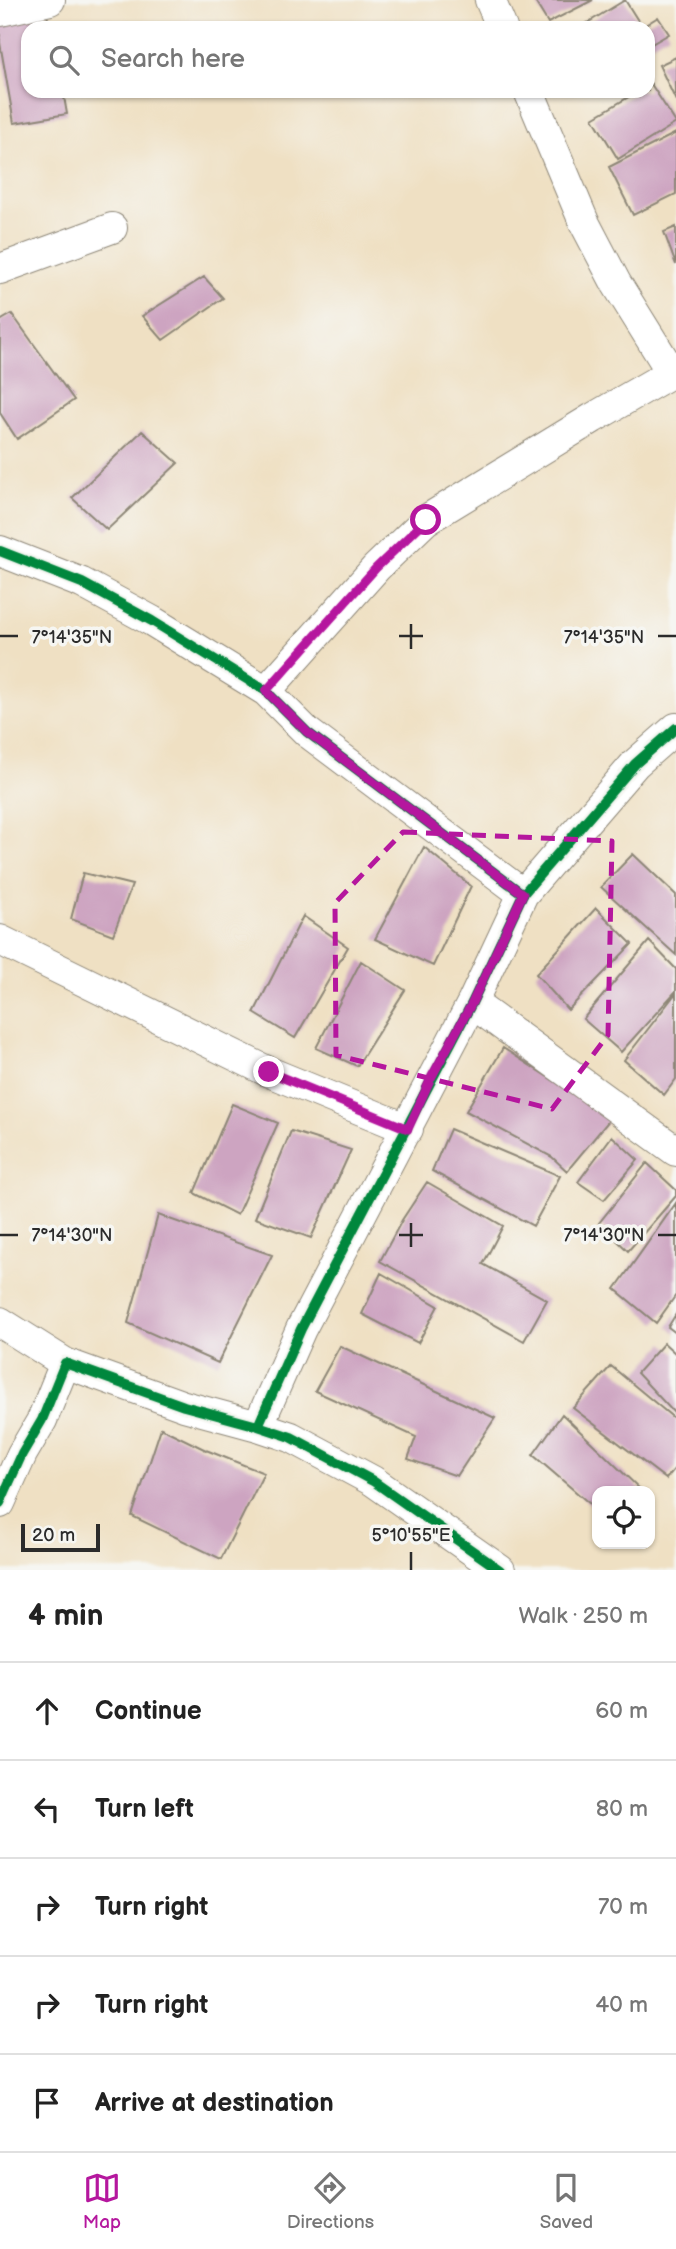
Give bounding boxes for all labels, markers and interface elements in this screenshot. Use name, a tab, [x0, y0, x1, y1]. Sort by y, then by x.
search box	[21, 21, 655, 98]
icon: search	[45, 41, 83, 79]
text: Search here	[101, 44, 245, 75]
route start	[410, 504, 441, 535]
text: 7°14'35"N	[32, 627, 112, 648]
text: 7°14'35"N	[564, 627, 644, 648]
route end	[253, 1056, 284, 1087]
text: 7°14'30"N	[31, 1225, 113, 1246]
text: 7°14'30"N	[563, 1225, 645, 1246]
map controls	[592, 1486, 655, 1549]
button: locate	[592, 1486, 655, 1549]
scale bar	[21, 1521, 100, 1553]
text: 20 m	[32, 1524, 75, 1547]
text: 5°10'55"E	[371, 1525, 451, 1546]
text: 4 min	[28, 1598, 103, 1634]
text: Walk · 250 m	[518, 1602, 648, 1630]
icon: ahead	[28, 1692, 66, 1730]
text: Continue	[95, 1696, 202, 1727]
text: 60 m	[595, 1697, 648, 1725]
icon: left	[28, 1790, 66, 1828]
text: Turn left	[95, 1794, 194, 1825]
text: 80 m	[596, 1795, 648, 1823]
icon: right	[28, 1888, 66, 1926]
text: Turn right	[95, 1892, 208, 1923]
text: 70 m	[598, 1893, 648, 1921]
icon: right	[28, 1986, 66, 2024]
text: Turn right	[95, 1990, 208, 2021]
text: 40 m	[595, 1991, 648, 2019]
icon: arrive	[28, 2084, 66, 2122]
text: Arrive at destination	[95, 2088, 334, 2119]
tab: Map	[83, 2169, 121, 2234]
tab: Directions	[287, 2169, 374, 2234]
tab: Saved	[540, 2169, 593, 2234]

